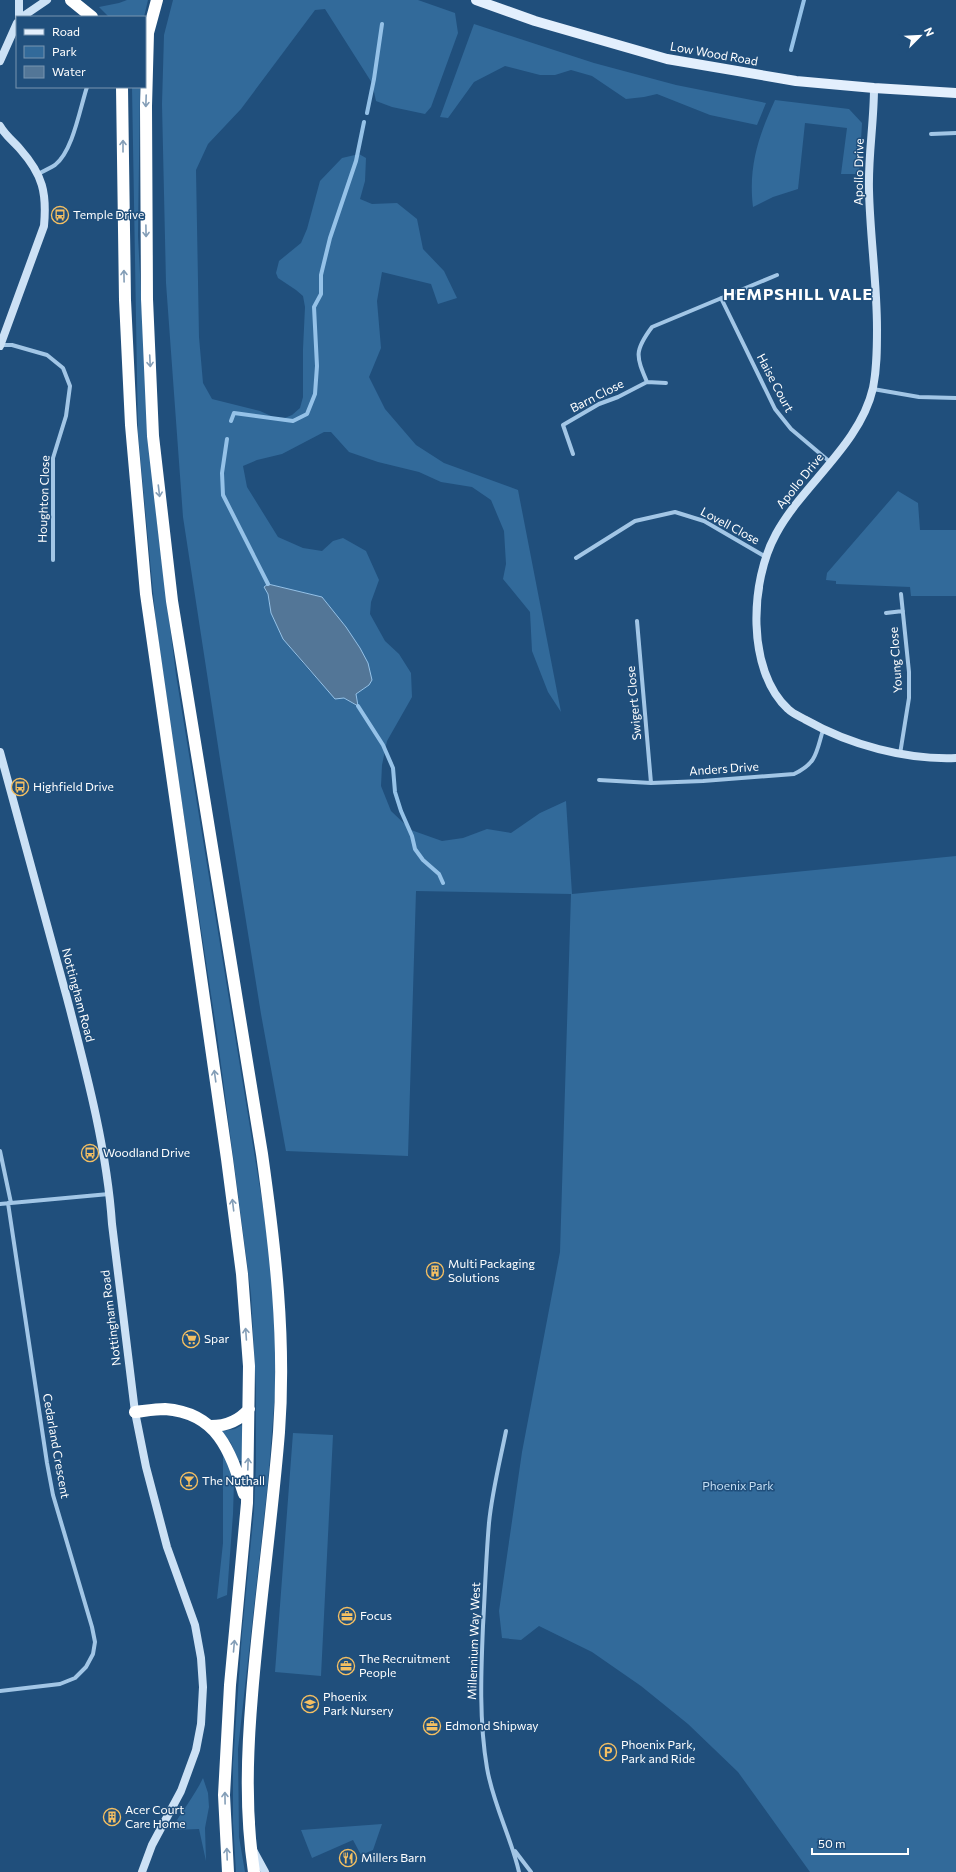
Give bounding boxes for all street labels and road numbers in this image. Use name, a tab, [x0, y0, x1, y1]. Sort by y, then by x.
street label: Low Wood Road	[669, 38, 759, 68]
street label: Apollo Drive	[850, 138, 866, 206]
street label: Haise Court	[755, 351, 797, 414]
street label: Barn Close	[567, 376, 626, 415]
street label: Apollo Drive	[773, 450, 826, 511]
street label: Houghton Close	[34, 455, 52, 543]
street label: Lovell Close	[699, 504, 762, 546]
street label: Young Close	[886, 626, 904, 694]
street label: Swigert Close	[623, 665, 643, 741]
street label: Anders Drive	[689, 759, 759, 777]
street label: Nottingham Road	[60, 946, 98, 1043]
street label: Nottingham Road	[97, 1269, 123, 1367]
street label: Cedarland Crescent	[41, 1392, 73, 1500]
street label: Millennium Way West	[464, 1582, 482, 1700]

